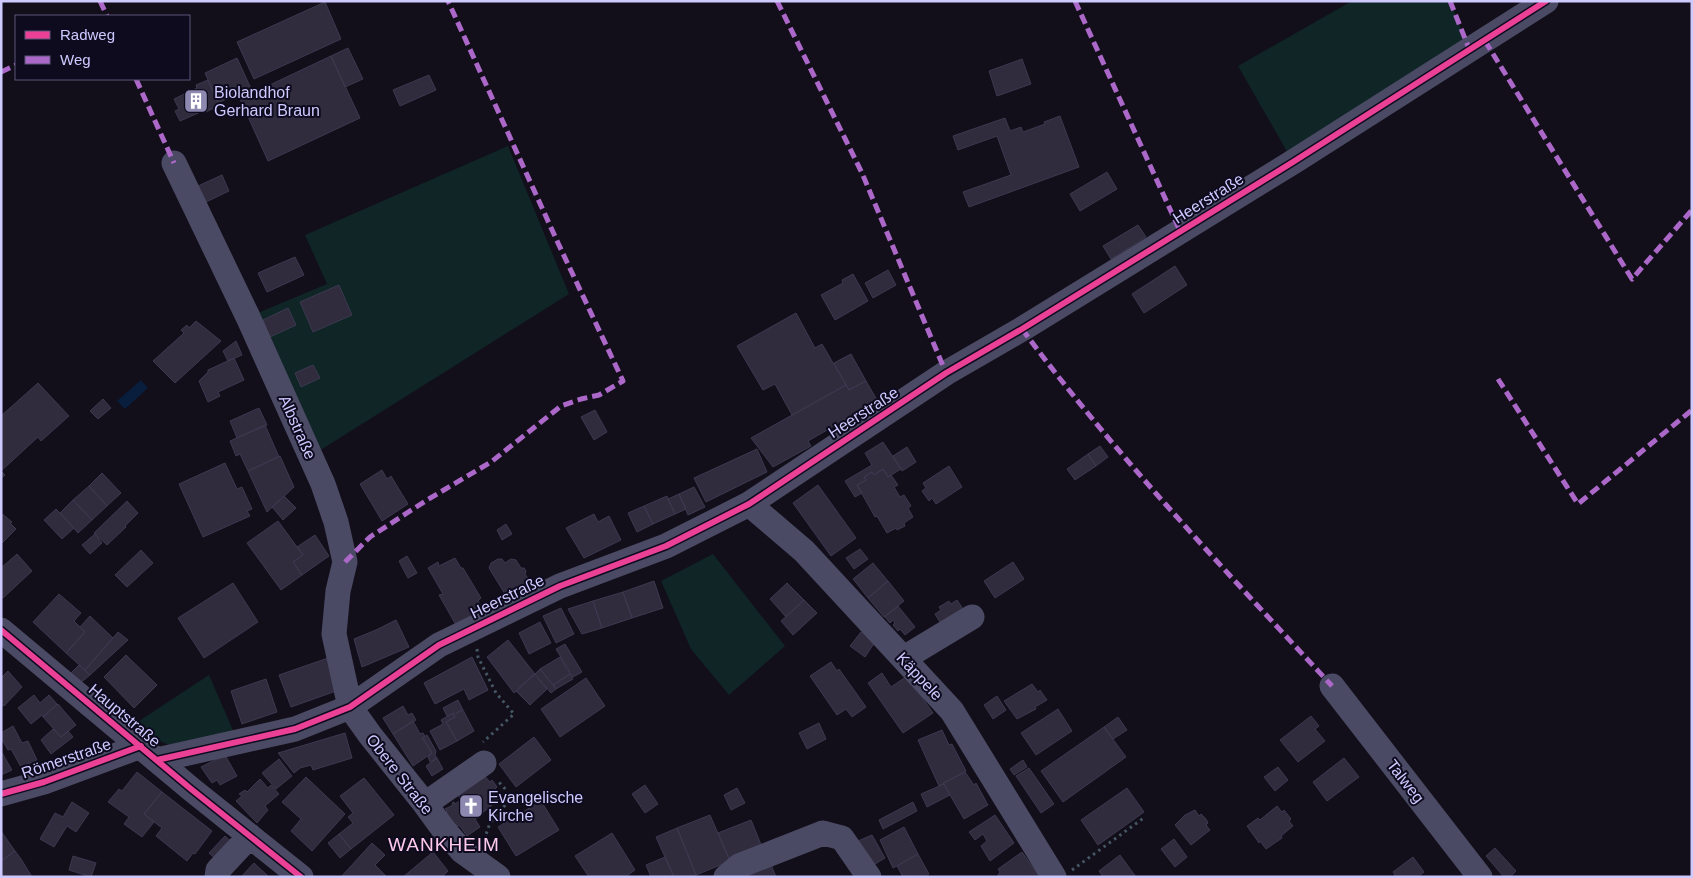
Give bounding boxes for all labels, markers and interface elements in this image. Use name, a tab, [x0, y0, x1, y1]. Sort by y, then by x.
legend	[15, 15, 190, 80]
text: Radweg	[60, 26, 115, 43]
text: Weg	[60, 51, 91, 68]
place label: Biolandhof Gerhard Braun	[214, 84, 320, 119]
building icon: Biolandhof Gerhard Braun	[183, 88, 209, 114]
street label: Heerstraße	[1170, 170, 1247, 227]
street label: Heerstraße	[825, 383, 902, 441]
street label: Albstraße	[276, 392, 319, 462]
street label: Heerstraße	[468, 571, 547, 622]
street label: Käppele	[893, 649, 946, 704]
street label: Hauptstraße	[85, 681, 164, 750]
street label: Obere Straße	[363, 731, 436, 818]
street label: Römerstraße	[19, 735, 113, 782]
street label: Talweg	[1384, 756, 1428, 806]
place label: Evangelische Kirche	[488, 789, 583, 824]
church icon: Evangelische Kirche	[458, 793, 484, 819]
district label: WANKHEIM	[388, 834, 500, 855]

